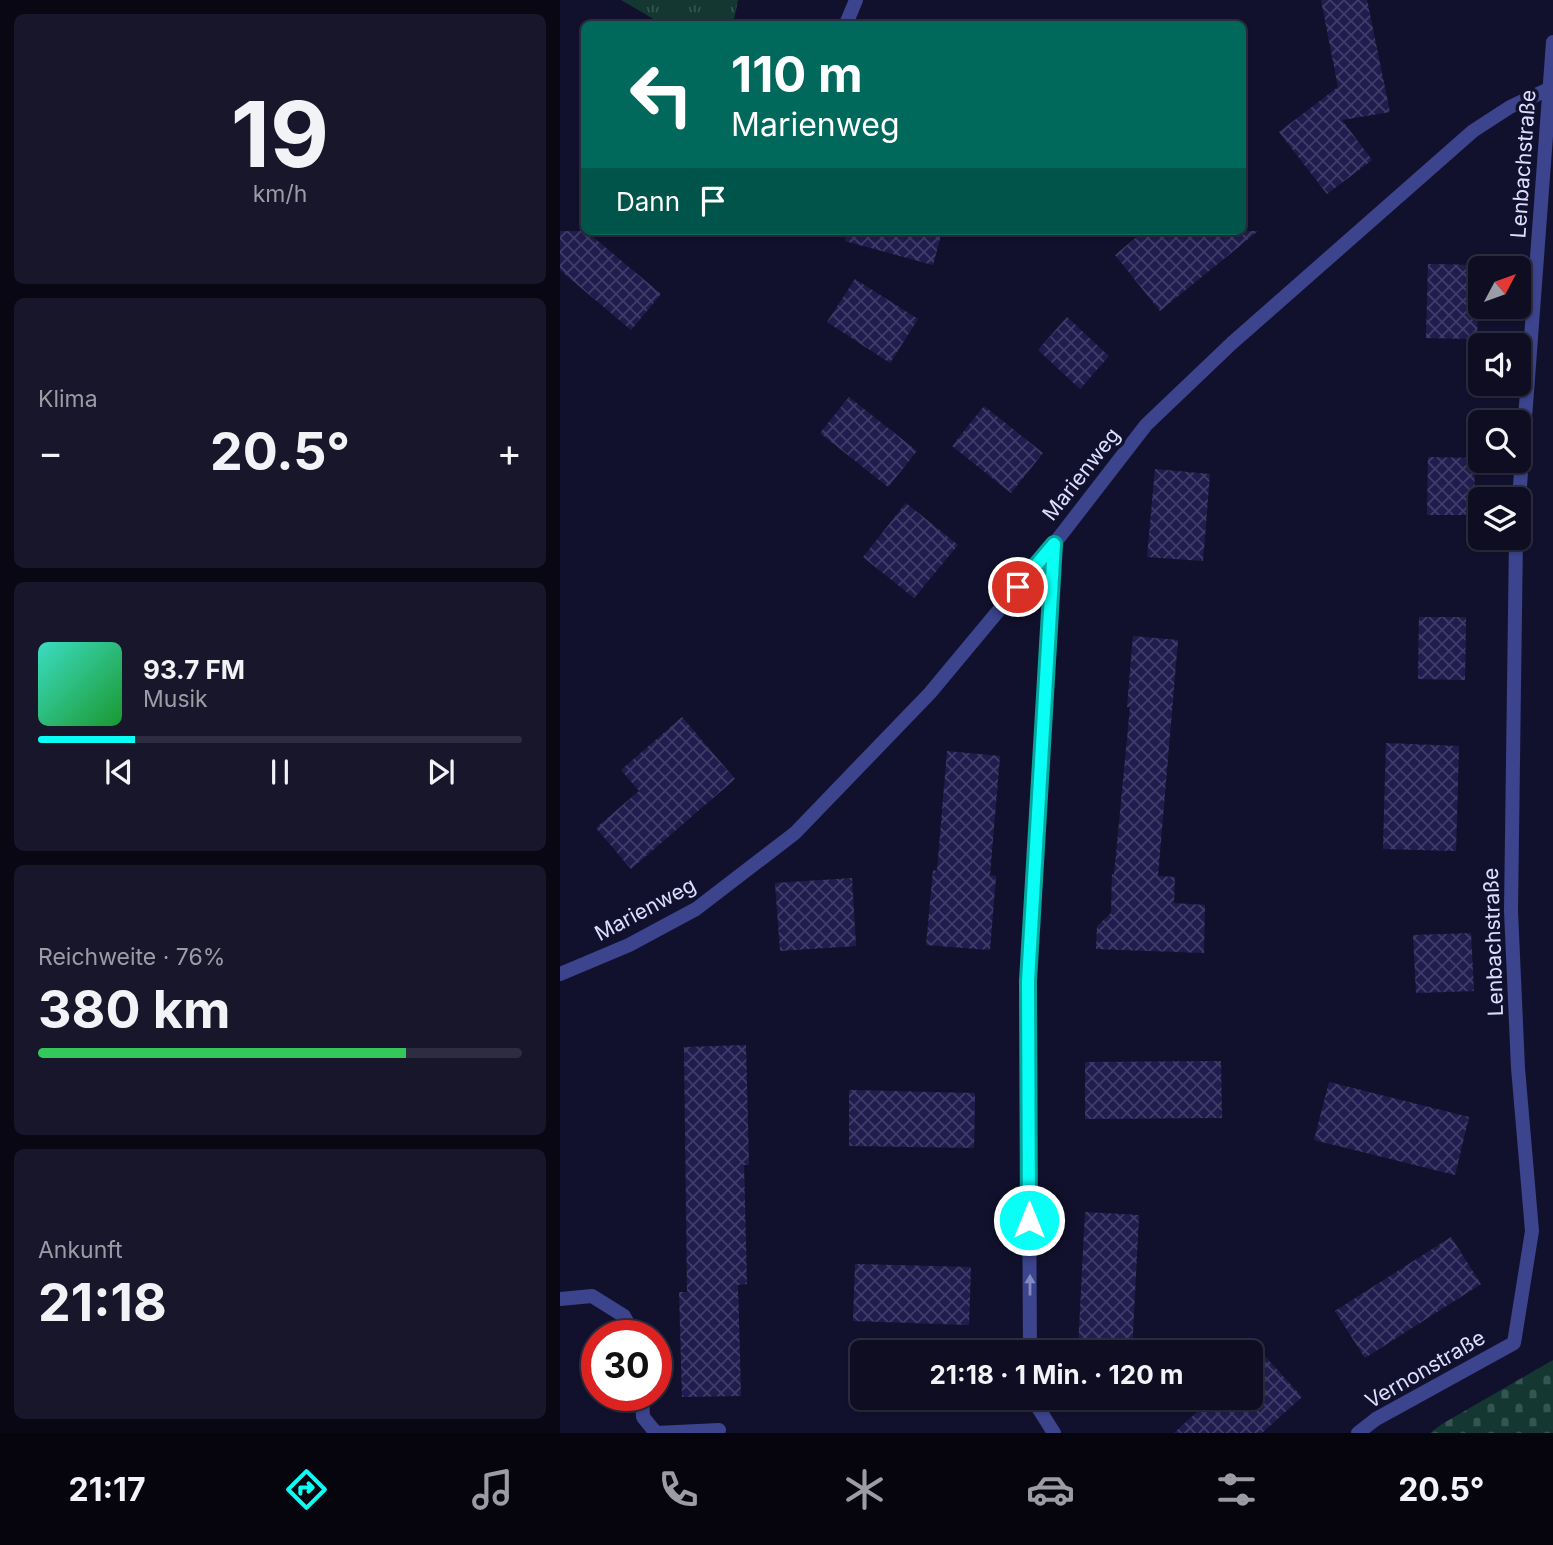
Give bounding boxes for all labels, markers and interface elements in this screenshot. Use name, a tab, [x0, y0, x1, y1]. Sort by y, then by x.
text: 110 m	[731, 45, 863, 104]
icon: left	[616, 49, 707, 140]
text: 19	[231, 79, 329, 189]
street label: Lenbachstraße	[1505, 89, 1541, 239]
text: Marienweg	[731, 105, 900, 144]
text: km/h	[253, 180, 307, 208]
icon: arrive	[694, 182, 732, 220]
text: Dann	[616, 186, 680, 217]
north arrow	[1468, 256, 1531, 318]
map controls	[1468, 256, 1531, 550]
button: sound	[1468, 333, 1531, 396]
text: Klima	[38, 385, 98, 413]
button: search	[1468, 410, 1531, 473]
text: 20.5°	[210, 420, 350, 483]
street label: Marienweg	[1037, 423, 1125, 525]
text: −	[38, 429, 63, 475]
text: +	[497, 429, 522, 475]
button: layers	[1468, 487, 1531, 550]
pin	[988, 557, 1048, 617]
icon: arrive	[999, 568, 1037, 606]
text: 93.7 FM	[143, 654, 245, 685]
text: Musik	[143, 685, 208, 713]
icon: previous	[100, 753, 138, 791]
icon: pause	[261, 753, 299, 791]
icon: next	[422, 753, 460, 791]
street label: Lenbachstraße	[1478, 867, 1508, 1017]
street label: Marienweg	[590, 872, 700, 946]
text: Reichweite · 76%	[38, 943, 225, 971]
text: 380 km	[38, 978, 230, 1041]
position arrow	[992, 1183, 1066, 1257]
text: Ankunft	[38, 1236, 123, 1264]
text: 21:18	[38, 1271, 167, 1334]
one-way arrow	[1024, 1273, 1035, 1295]
speed limit sign: 30	[581, 1320, 672, 1411]
street label: Vernonstraße	[1361, 1325, 1489, 1413]
text: 21:18 · 1 Min. · 120 m	[929, 1359, 1184, 1390]
icon: directions	[282, 1465, 331, 1514]
icon: music	[468, 1465, 517, 1514]
icon: phone	[654, 1465, 703, 1514]
icon: climate	[840, 1465, 889, 1514]
icon: car	[1026, 1465, 1075, 1514]
icon: filters	[1212, 1465, 1261, 1514]
text: 21:17	[68, 1470, 146, 1509]
text: 20.5°	[1398, 1470, 1484, 1509]

